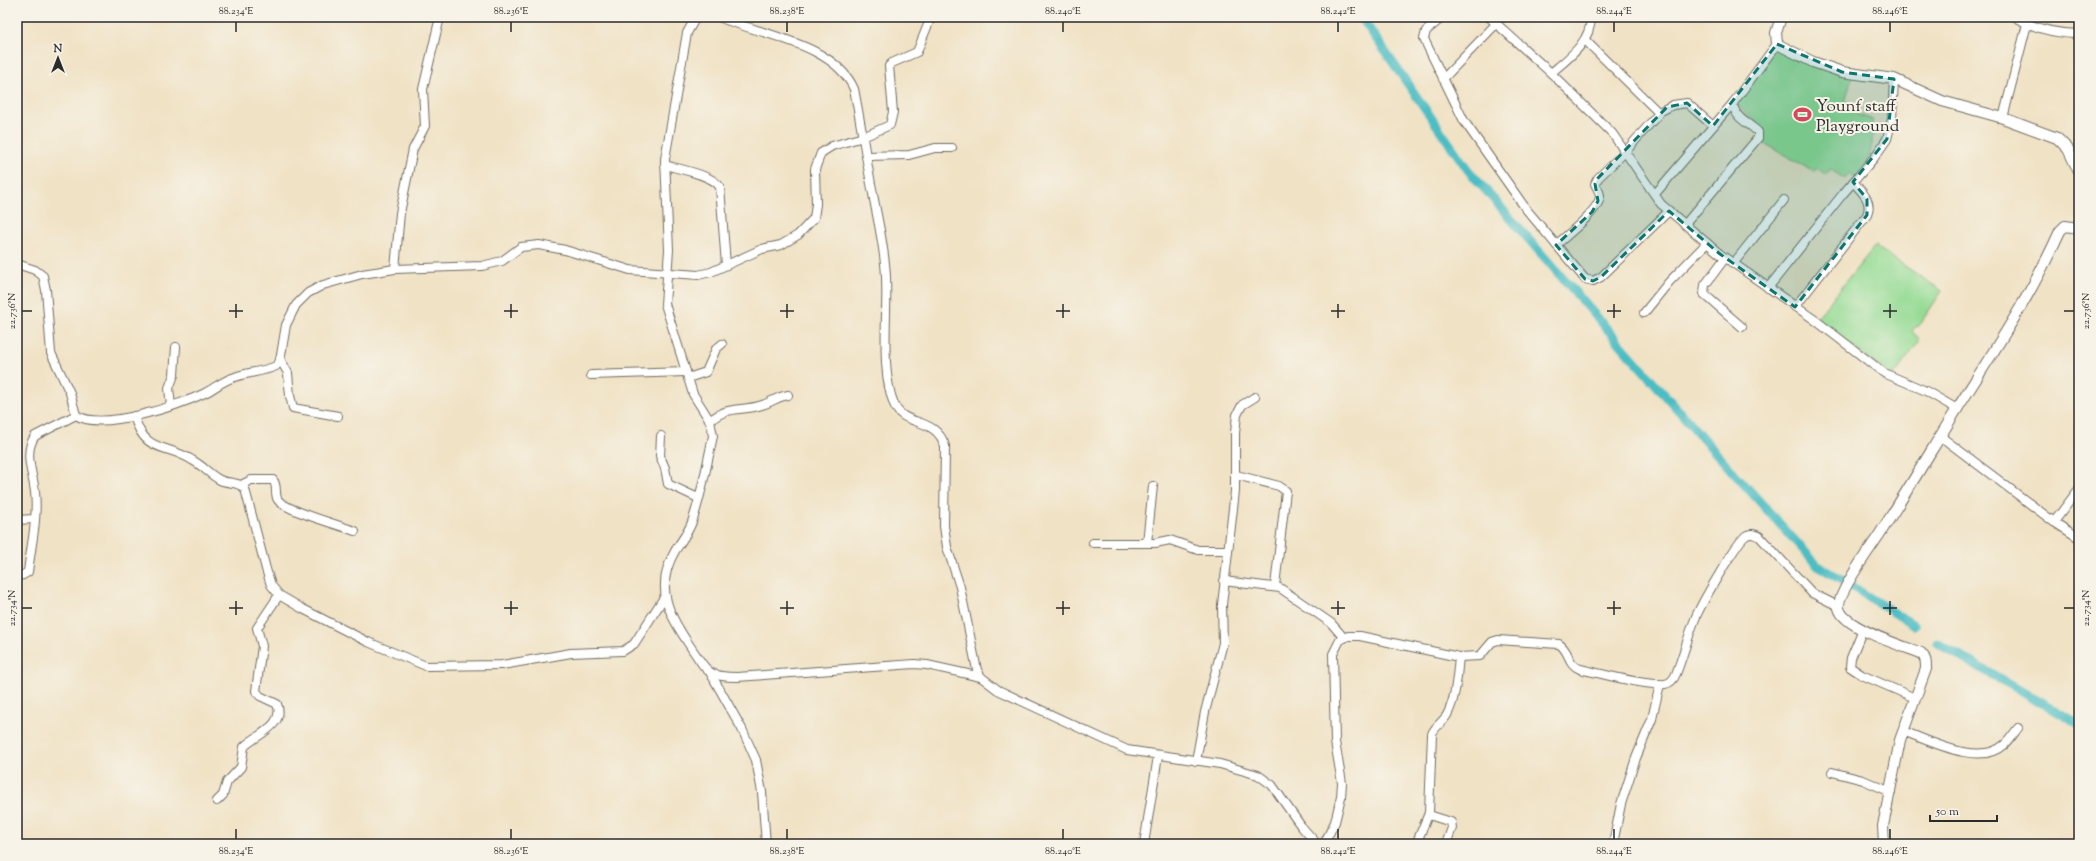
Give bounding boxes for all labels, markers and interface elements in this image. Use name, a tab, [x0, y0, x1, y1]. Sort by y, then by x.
text: 88.234°E	[219, 4, 253, 19]
text: 88.236°E	[494, 4, 528, 19]
text: 88.238°E	[770, 4, 804, 19]
text: 88.240°E	[1045, 4, 1081, 19]
text: 88.242°E	[1320, 4, 1356, 19]
text: 88.244°E	[1596, 4, 1632, 19]
text: 88.246°E	[1872, 4, 1908, 19]
north arrow	[38, 38, 78, 78]
text: N	[53, 41, 63, 57]
place label: Younf staff Playground	[1816, 95, 1900, 139]
sports icon: Younf staff Playground	[1793, 105, 1813, 125]
text: 22.736°N	[5, 293, 20, 329]
text: 22.736°N	[2079, 293, 2094, 329]
text: 22.734°N	[5, 590, 20, 626]
text: 22.734°N	[2079, 590, 2094, 626]
scale bar	[1930, 797, 1997, 823]
text: 50 m	[1935, 803, 1959, 821]
text: 88.234°E	[219, 844, 253, 859]
text: 88.236°E	[494, 844, 528, 859]
text: 88.238°E	[770, 844, 804, 859]
text: 88.240°E	[1045, 844, 1081, 859]
text: 88.242°E	[1320, 844, 1356, 859]
text: 88.244°E	[1596, 844, 1632, 859]
text: 88.246°E	[1872, 844, 1908, 859]

